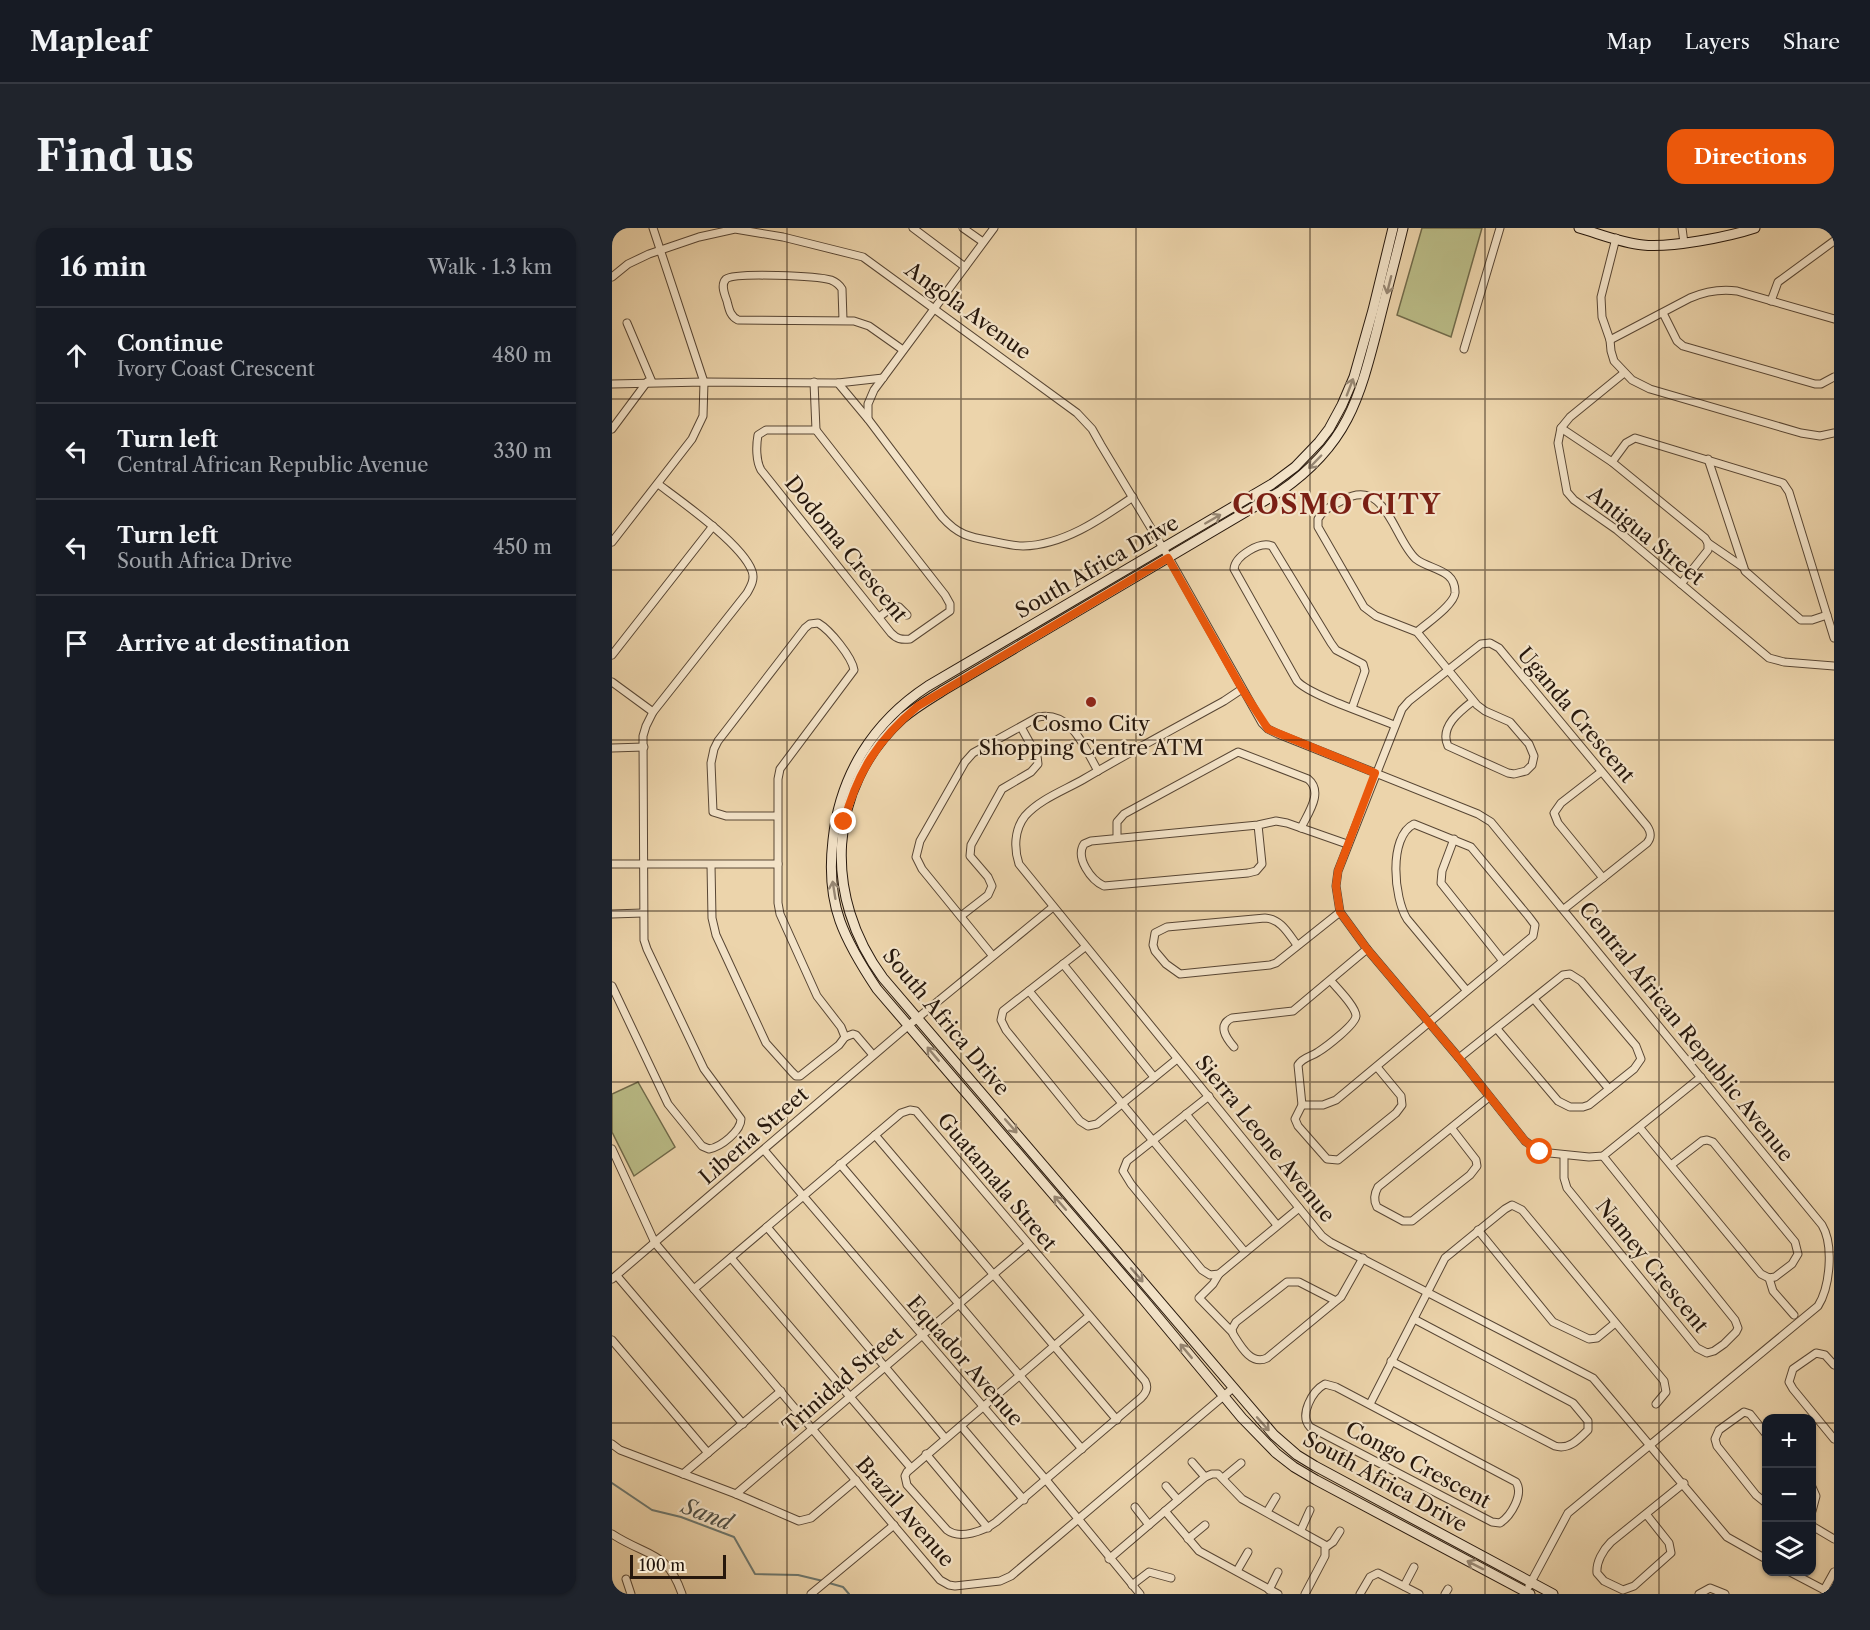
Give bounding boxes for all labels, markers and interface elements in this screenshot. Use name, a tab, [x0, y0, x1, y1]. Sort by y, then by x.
text: Mapleaf	[30, 24, 149, 58]
text: Map	[1607, 29, 1652, 54]
text: Layers	[1685, 29, 1750, 54]
text: Share	[1783, 29, 1840, 54]
button: Directions	[1667, 129, 1834, 184]
text: Find us	[36, 130, 194, 182]
text: 16 min	[60, 251, 147, 283]
text: Walk · 1.3 km	[428, 255, 552, 279]
street label: Angola Avenue	[900, 256, 1036, 365]
one-way arrow	[1382, 275, 1394, 294]
text: Continue	[117, 330, 223, 357]
icon: ahead	[60, 339, 93, 372]
text: 480 m	[492, 343, 552, 367]
text: Ivory Coast Crescent	[117, 357, 315, 381]
one-way arrow	[1345, 379, 1356, 397]
text: Turn left	[117, 426, 218, 453]
icon: left	[60, 435, 93, 468]
text: 330 m	[493, 439, 552, 463]
text: Central African Republic Avenue	[117, 453, 429, 477]
one-way arrow	[1308, 455, 1323, 470]
street label: Dodoma Crescent	[780, 471, 913, 627]
street label: Antigua Street	[1582, 480, 1710, 591]
district label: COSMO CITY	[1232, 488, 1442, 521]
street label: South Africa Drive	[1011, 510, 1183, 623]
one-way arrow	[1204, 513, 1221, 525]
text: Turn left	[117, 522, 218, 549]
icon: left	[60, 531, 93, 564]
text: 450 m	[493, 535, 552, 559]
text: South Africa Drive	[117, 549, 292, 573]
icon: arrive	[60, 627, 93, 660]
text: Arrive at destination	[117, 630, 350, 657]
street label: Uganda Crescent	[1512, 642, 1641, 788]
marker: Cosmo City Shopping Centre ATM	[1084, 695, 1098, 709]
place label: Cosmo City Shopping Centre ATM	[978, 711, 1204, 760]
route end	[830, 808, 856, 834]
one-way arrow	[828, 881, 839, 901]
street label: Central African Republic Avenue	[1574, 897, 1799, 1167]
street label: South Africa Drive	[878, 943, 1015, 1100]
one-way arrow	[926, 1047, 940, 1062]
street label: Sierra Leone Avenue	[1190, 1050, 1340, 1227]
street label: Liberia Street	[694, 1081, 814, 1190]
street label: Guatamala Street	[932, 1108, 1063, 1256]
one-way arrow	[1004, 1118, 1018, 1133]
route start	[1526, 1138, 1552, 1164]
street label: Namey Crescent	[1591, 1194, 1714, 1338]
one-way arrow	[1053, 1195, 1067, 1211]
one-way arrow	[1131, 1267, 1144, 1283]
street label: Equador Avenue	[902, 1290, 1029, 1431]
street label: Trinidad Street	[777, 1320, 908, 1439]
one-way arrow	[1179, 1344, 1193, 1359]
map controls	[1762, 1414, 1816, 1576]
button: +	[1762, 1414, 1816, 1468]
one-way arrow	[1256, 1416, 1270, 1431]
street label: Congo Crescent	[1341, 1416, 1496, 1514]
street label: South Africa Drive	[1299, 1426, 1472, 1537]
street label: Brazil Avenue	[851, 1452, 960, 1572]
button: −	[1762, 1468, 1816, 1522]
water label: Sand	[676, 1492, 737, 1537]
button: layers	[1762, 1522, 1816, 1576]
scale bar	[630, 1552, 726, 1580]
text: 100 m	[639, 1555, 685, 1575]
one-way arrow	[1466, 1559, 1484, 1570]

